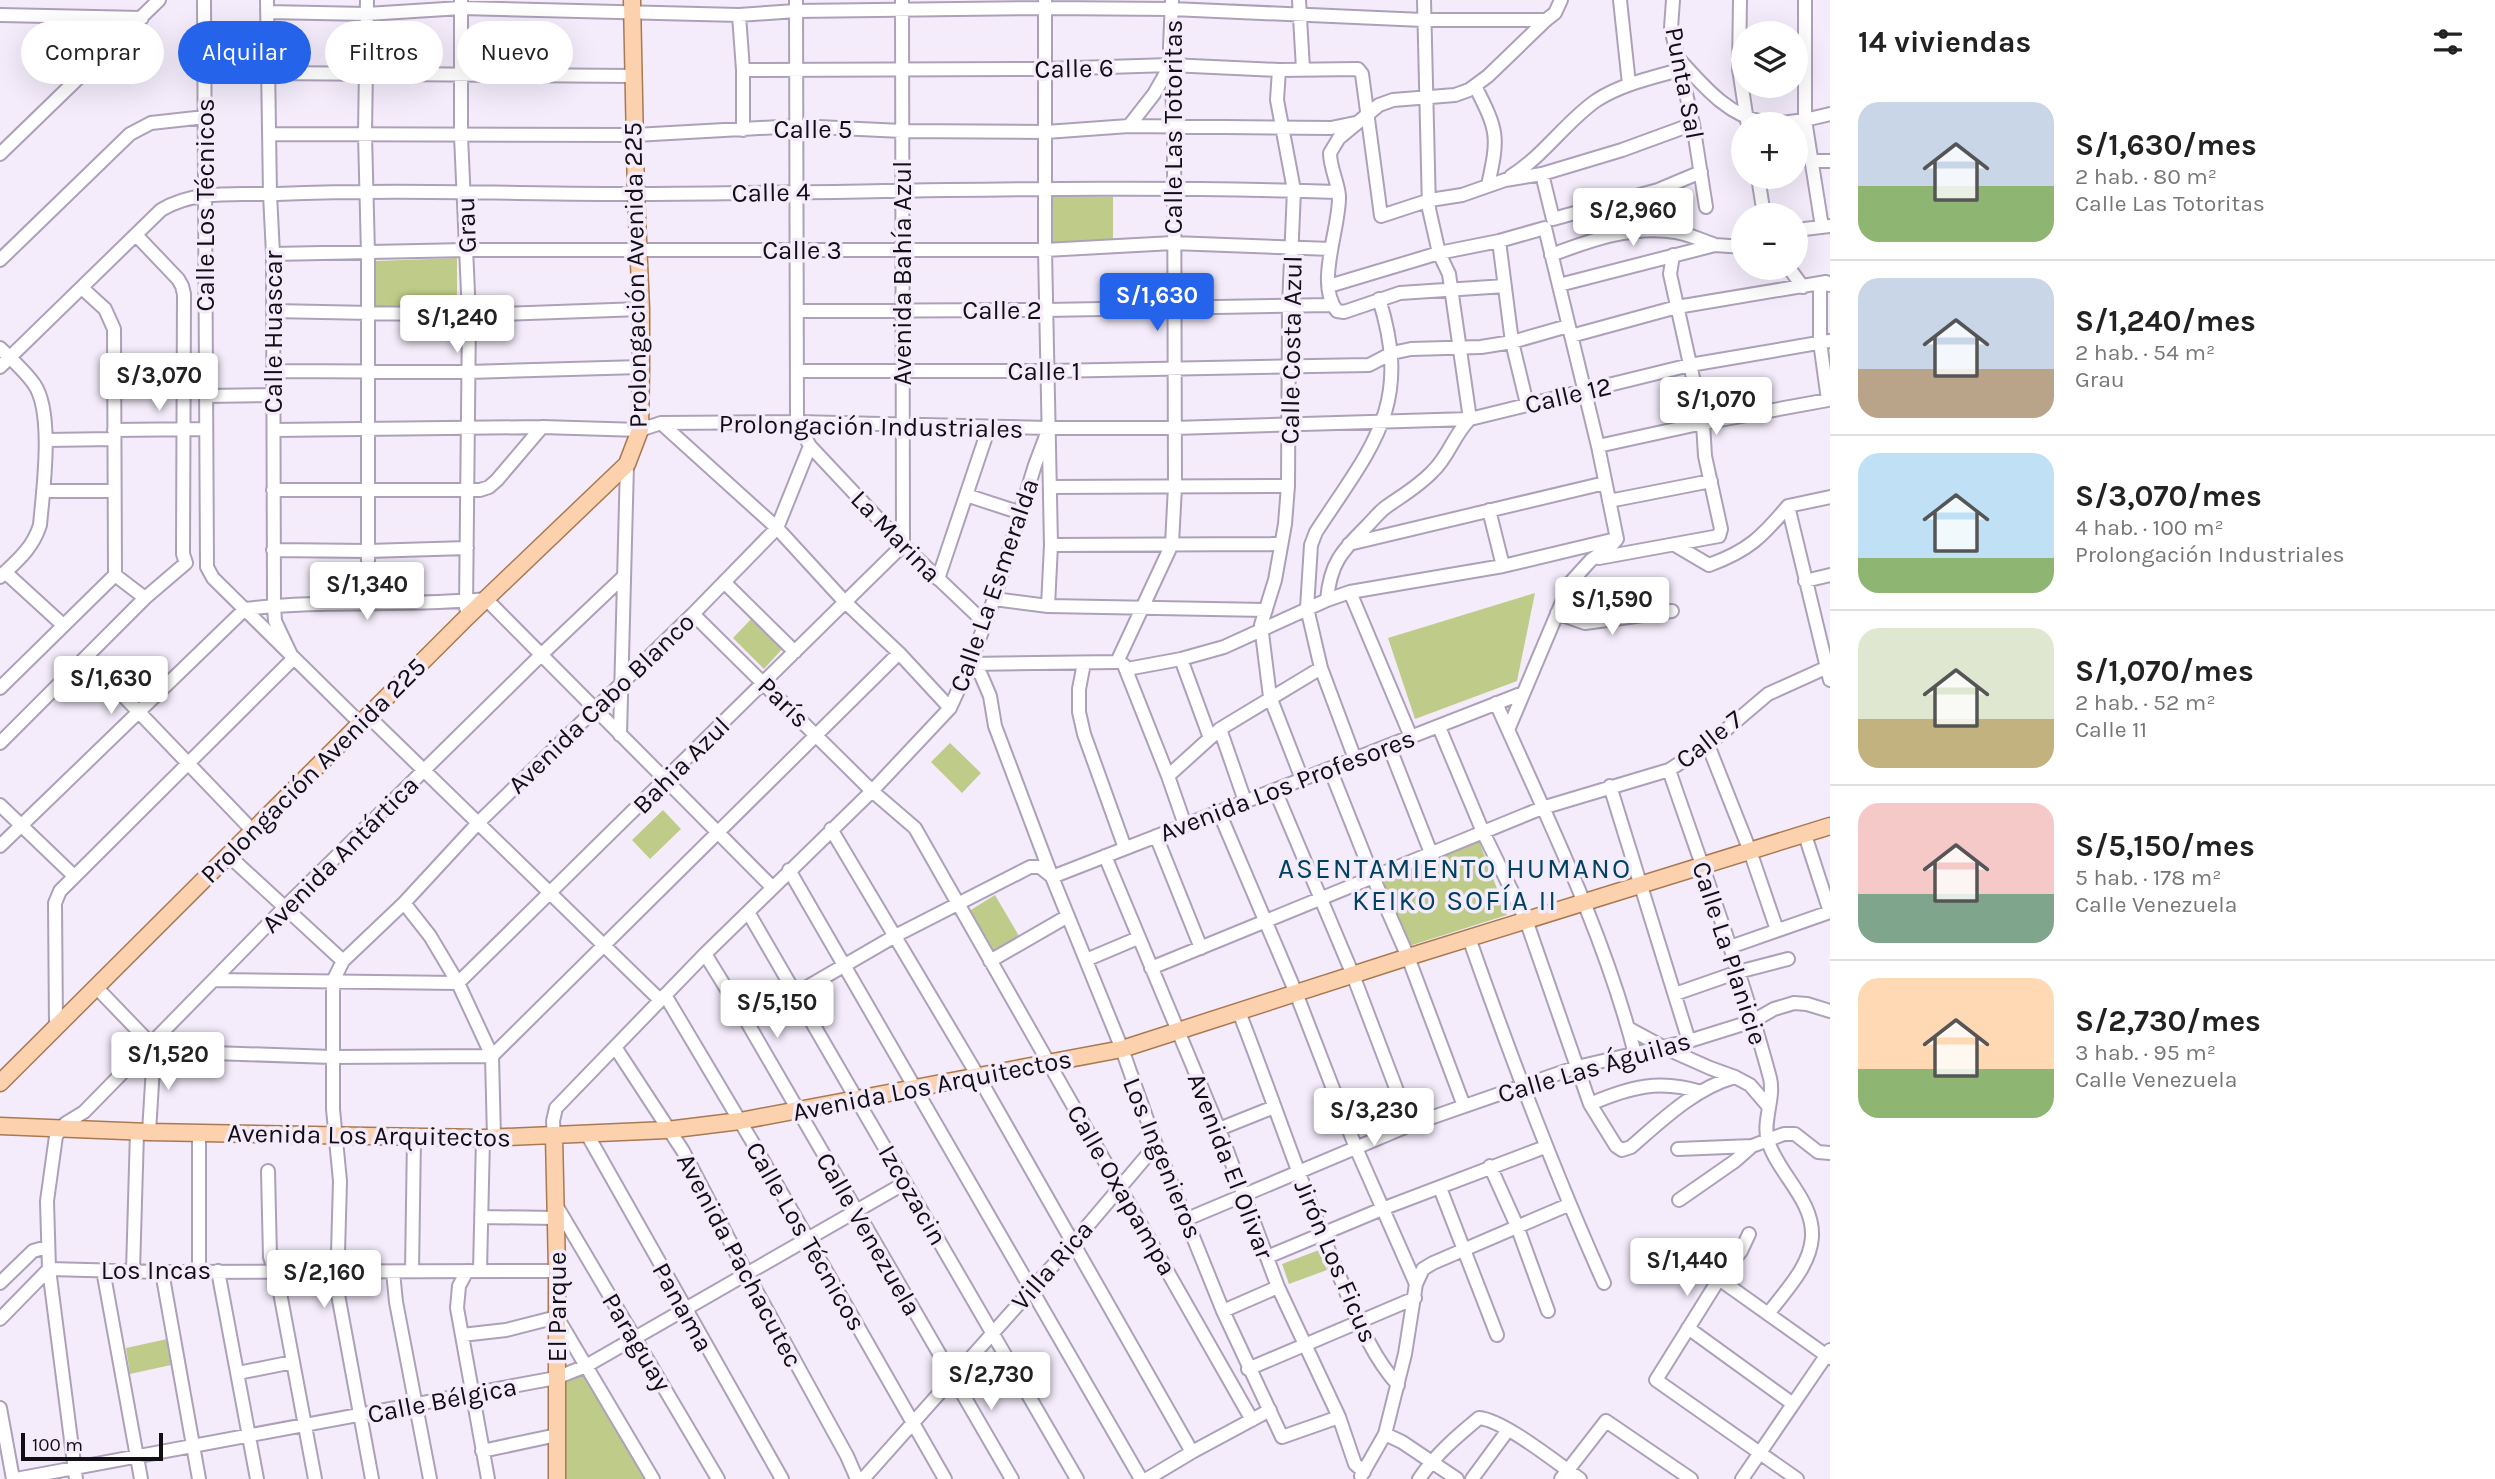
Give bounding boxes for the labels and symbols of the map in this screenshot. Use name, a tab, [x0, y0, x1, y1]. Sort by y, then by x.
street label: Calle Las Totoritas	[1158, 20, 1189, 234]
street label: Punta Sal	[1658, 24, 1711, 142]
street label: Calle 6	[1034, 52, 1114, 85]
street label: Calle Los Técnicos	[190, 98, 221, 312]
street label: Calle 5	[773, 114, 853, 145]
street label: Prolongación Avenida 225	[617, 122, 654, 428]
street label: Avenida Bahía Azul	[887, 161, 918, 385]
street label: Calle 4	[731, 176, 811, 209]
pin: S/2,960	[1568, 188, 1698, 248]
street label: Grau	[450, 196, 483, 254]
street label: Calle 3	[762, 235, 842, 266]
street label: Calle Huascar	[258, 250, 289, 413]
street label: Calle Costa Azul	[1274, 255, 1309, 445]
pin: S/1,630	[1092, 274, 1222, 333]
street label: Calle 2	[962, 295, 1042, 326]
pin: S/1,240	[392, 296, 522, 355]
pin: S/3,070	[94, 354, 224, 413]
street label: Calle 1	[1008, 356, 1080, 387]
street label: Calle 12	[1522, 370, 1614, 420]
pin: S/1,070	[1651, 378, 1781, 437]
street label: Prolongación Industriales	[718, 408, 1024, 445]
street label: Calle La Esmeralda	[943, 474, 1046, 696]
street label: La Marina	[844, 484, 947, 589]
pin: S/1,340	[302, 562, 432, 622]
pin: S/1,590	[1547, 578, 1677, 637]
street label: Avenida Cabo Blanco	[502, 606, 701, 800]
street label: Prolongación Avenida 225	[194, 651, 433, 890]
pin: S/1,630	[46, 656, 176, 716]
street label: París	[751, 671, 816, 734]
street label: Calle 7	[1670, 704, 1749, 775]
street label: Bahia Azul	[626, 710, 736, 820]
street label: Avenida Los Profesores	[1155, 722, 1419, 848]
street label: Avenida Antártica	[255, 769, 425, 939]
district label: ASENTAMIENTO HUMANO KEIKO SOFÍA II	[1278, 852, 1632, 917]
street label: Calle La Planicie	[1685, 858, 1774, 1049]
pin: S/5,150	[712, 981, 842, 1040]
street label: Calle Las Águilas	[1494, 1024, 1694, 1110]
pin: S/1,520	[103, 1032, 233, 1092]
street label: Avenida Los Arquitectos	[790, 1043, 1074, 1128]
street label: Avenida El Olivar	[1181, 1069, 1280, 1264]
street label: Los Ingenieros	[1116, 1073, 1209, 1243]
pin: S/3,230	[1309, 1088, 1439, 1148]
street label: Calle Oxapampa	[1060, 1099, 1183, 1281]
street label: Avenida Los Arquitectos	[227, 1118, 511, 1153]
street label: Calle Los Técnicos	[739, 1136, 872, 1336]
street label: Izcozacin	[871, 1140, 954, 1251]
street label: Calle Venezuela	[809, 1147, 928, 1321]
street label: Avenida Pachacutec	[670, 1148, 809, 1373]
street label: Jirón Los Ficus	[1287, 1175, 1384, 1347]
street label: Villa Rica	[1005, 1214, 1100, 1317]
pin: S/1,440	[1622, 1238, 1752, 1298]
pin: S/2,160	[259, 1250, 389, 1310]
street label: El Parque	[542, 1252, 573, 1362]
street label: Los Incas	[101, 1255, 211, 1286]
street label: Panama	[645, 1257, 720, 1357]
street label: Paraguay	[595, 1287, 678, 1397]
pin: S/2,730	[926, 1352, 1056, 1412]
street label: Calle Bélgica	[365, 1371, 519, 1430]
scale bar	[21, 1430, 163, 1462]

